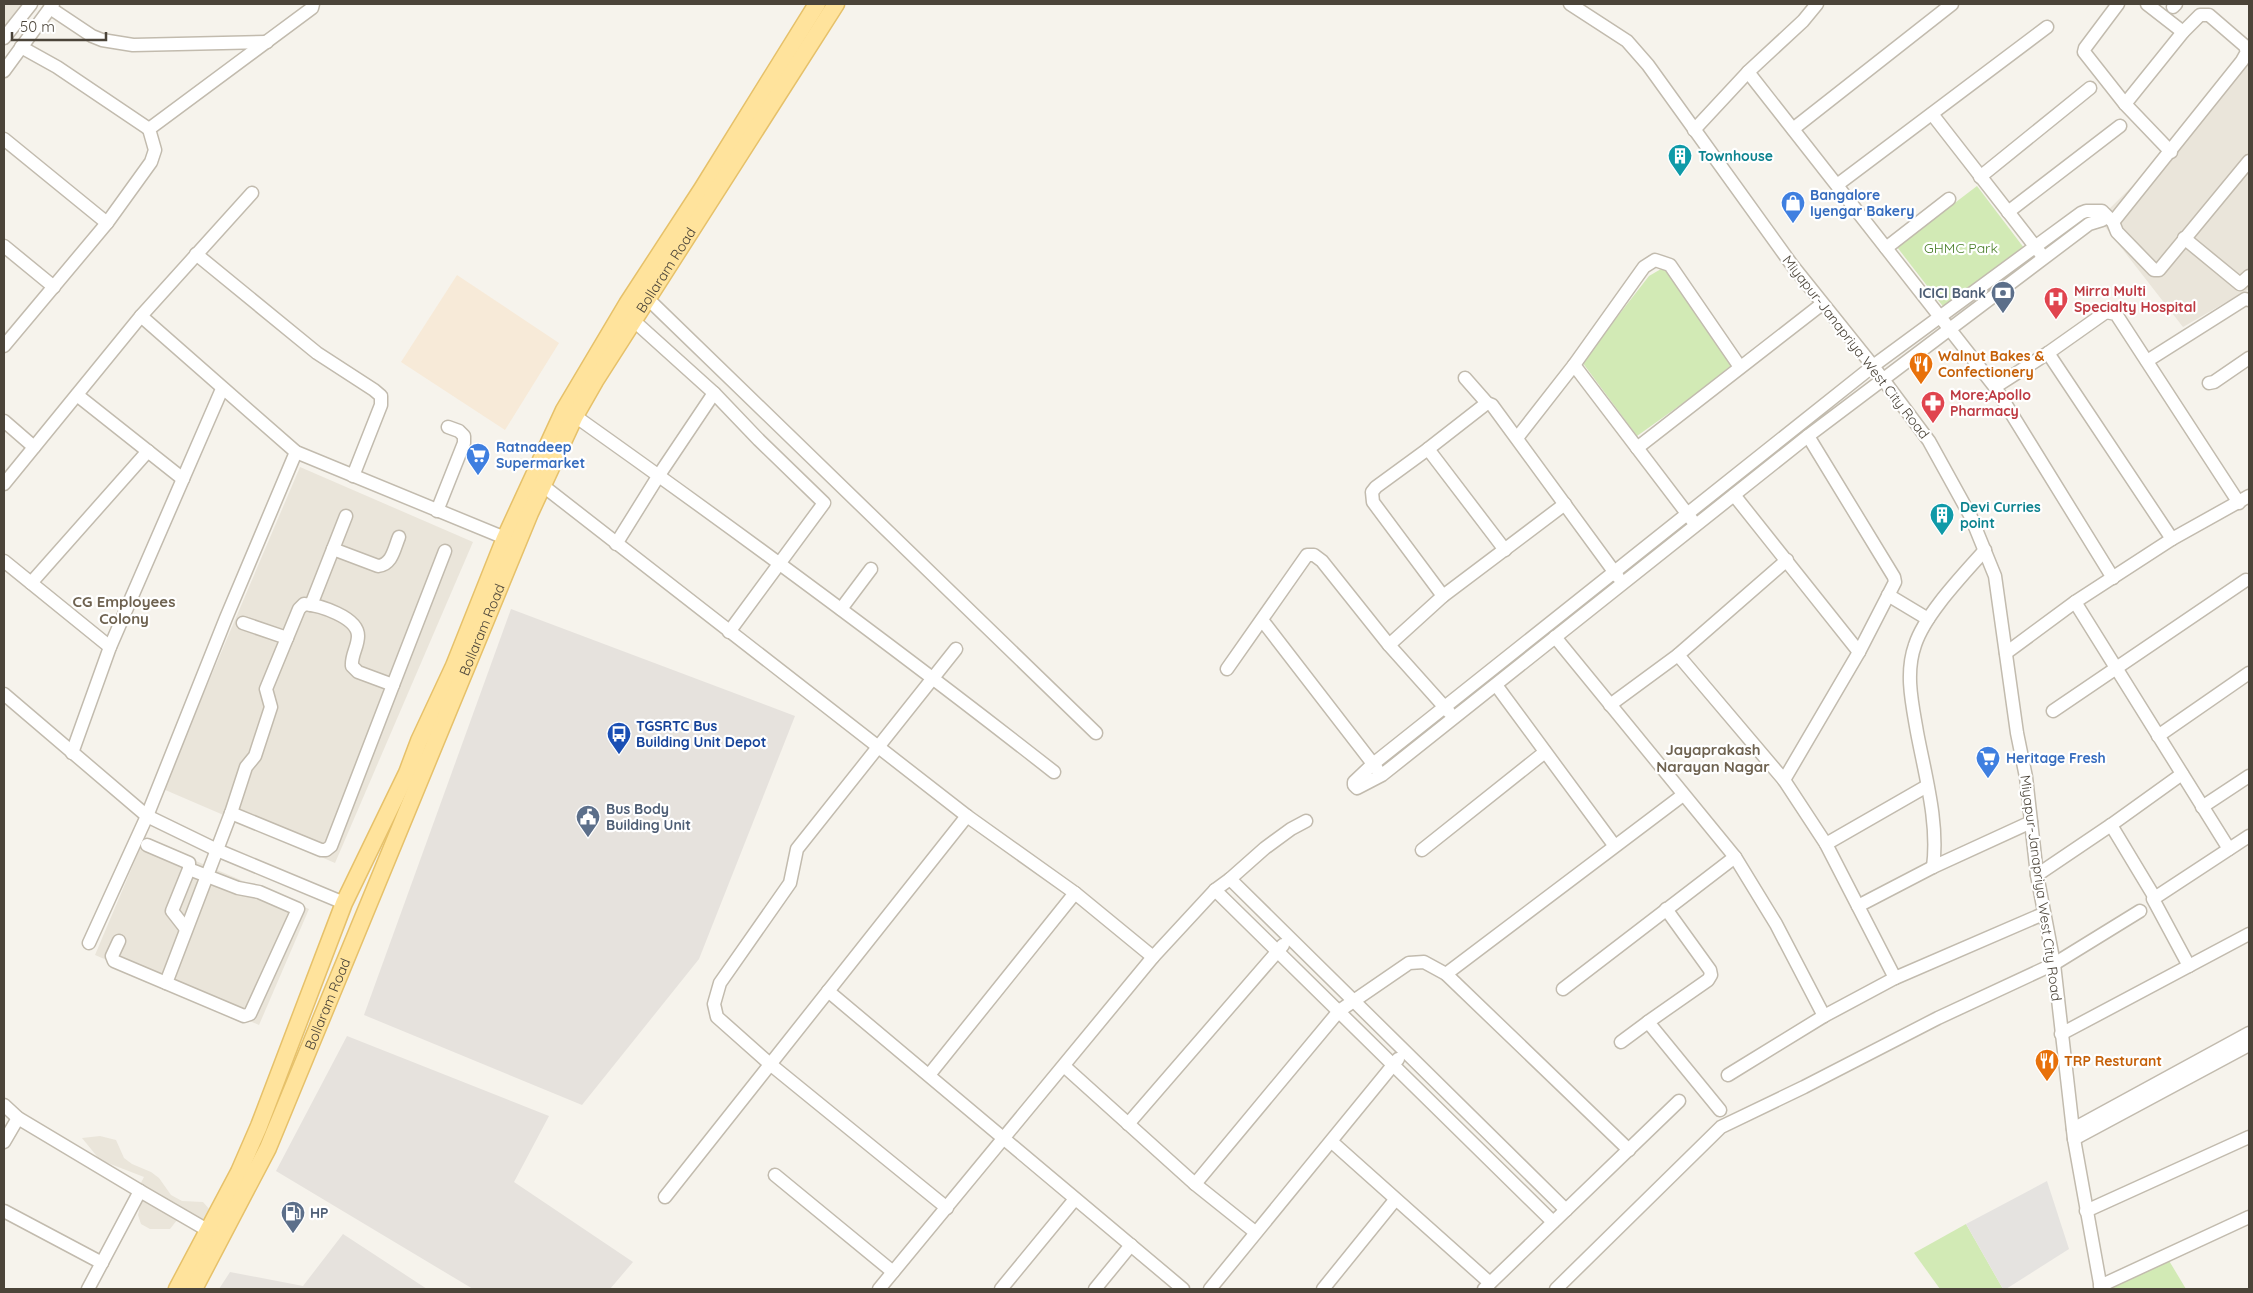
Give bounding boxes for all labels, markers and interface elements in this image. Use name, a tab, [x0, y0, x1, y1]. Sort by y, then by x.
scale bar	[12, 10, 106, 42]
text: 50 m	[20, 17, 55, 36]
building icon: Townhouse	[1667, 143, 1693, 177]
place label: Townhouse	[1698, 147, 1773, 165]
place label: Bangalore Iyengar Bakery	[1810, 186, 1914, 220]
shop icon: Bangalore Iyengar Bakery	[1780, 190, 1806, 224]
street label: Bollaram Road	[632, 224, 700, 316]
park label: GHMC Park	[1924, 239, 1998, 257]
street label: Miyapur-Janapriya West City Road	[1779, 252, 1933, 442]
bank icon: ICICI Bank	[1990, 280, 2016, 314]
place label: Mirra Multi Specialty Hospital	[2074, 282, 2196, 316]
place label: ICICI Bank	[1919, 284, 1986, 302]
hospital icon: Mirra Multi Specialty Hospital	[2043, 286, 2069, 320]
place label: Walnut Bakes & Confectionery	[1938, 347, 2044, 381]
restaurant icon: Walnut Bakes & Confectionery	[1908, 351, 1934, 385]
place label: More;Apollo Pharmacy	[1950, 386, 2031, 420]
pharmacy icon: More;Apollo Pharmacy	[1920, 390, 1946, 424]
place label: Ratnadeep Supermarket	[496, 438, 585, 472]
supermarket icon: Ratnadeep Supermarket	[465, 442, 491, 476]
place label: Devi Curries point	[1960, 498, 2041, 532]
building icon: Devi Curries point	[1929, 502, 1955, 536]
street label: Bollaram Road	[455, 581, 509, 678]
district label: CG Employees Colony	[73, 592, 175, 628]
place label: TGSRTC Bus Building Unit Depot	[636, 717, 767, 751]
bus stop icon: TGSRTC Bus Building Unit Depot	[606, 721, 632, 755]
district label: Jayaprakash Narayan Nagar	[1656, 740, 1770, 776]
supermarket icon: Heritage Fresh	[1975, 745, 2001, 779]
place label: Heritage Fresh	[2006, 749, 2106, 767]
street label: Miyapur-Janapriya West City Road	[2016, 774, 2066, 1002]
place label: Bus Body Building Unit	[606, 800, 691, 834]
public building icon: Bus Body Building Unit	[575, 804, 601, 838]
street label: Bollaram Road	[300, 955, 354, 1053]
restaurant icon: TRP Resturant	[2034, 1048, 2060, 1082]
place label: TRP Resturant	[2064, 1052, 2162, 1070]
fuel station icon: HP	[280, 1200, 306, 1234]
place label: HP	[310, 1204, 329, 1222]

